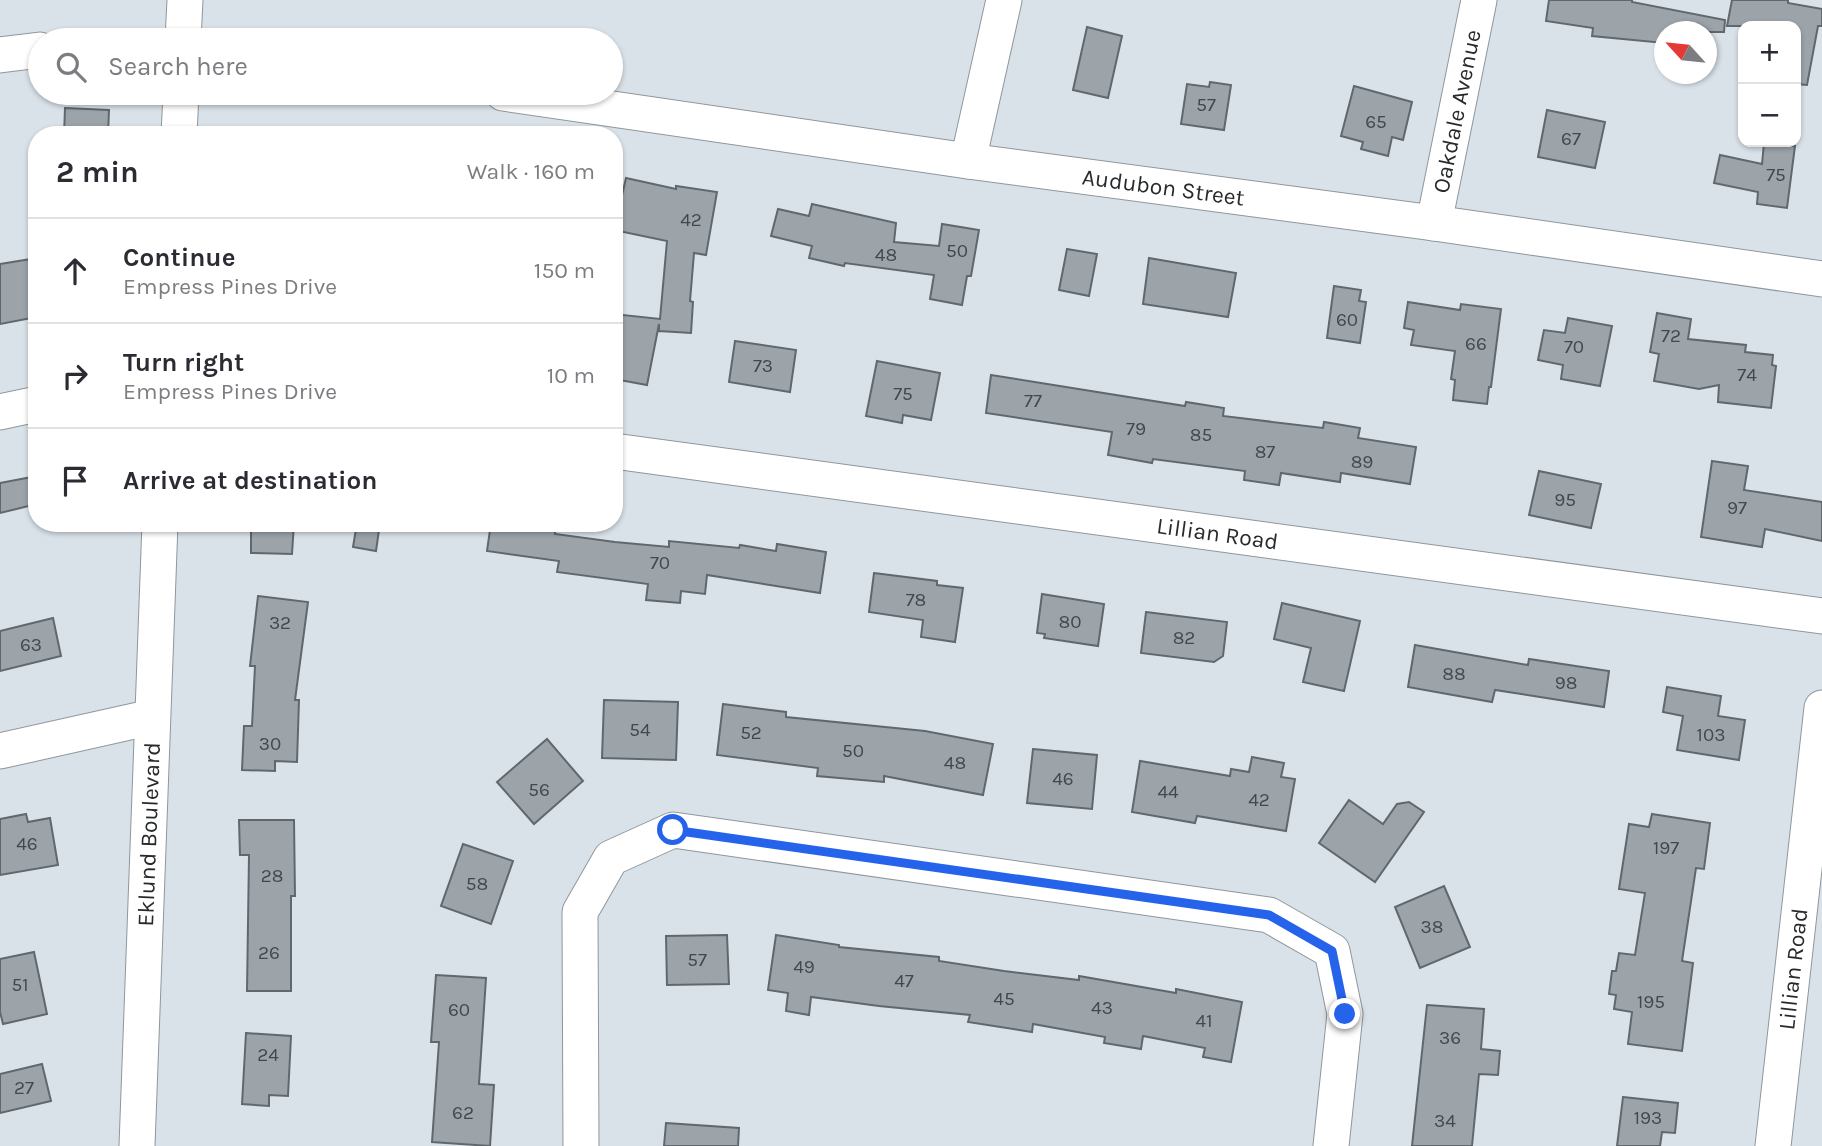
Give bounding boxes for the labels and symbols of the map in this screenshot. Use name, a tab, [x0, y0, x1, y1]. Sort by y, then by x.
north arrow	[1654, 21, 1717, 84]
street label: Oakdale Avenue	[1427, 27, 1486, 195]
house number: 57	[1196, 94, 1216, 116]
house number: 65	[1365, 111, 1387, 133]
house number: 67	[1561, 128, 1581, 150]
street label: Audubon Street	[1081, 163, 1246, 211]
house number: 75	[1766, 164, 1786, 186]
house number: 42	[680, 209, 702, 231]
house number: 50	[946, 240, 968, 262]
house number: 48	[875, 244, 897, 266]
house number: 60	[1336, 309, 1358, 331]
house number: 72	[1661, 325, 1681, 347]
house number: 66	[1465, 333, 1487, 355]
house number: 70	[1564, 336, 1584, 358]
house number: 73	[753, 355, 773, 377]
house number: 74	[1737, 364, 1757, 386]
house number: 75	[893, 383, 913, 405]
house number: 77	[1024, 390, 1042, 412]
house number: 79	[1126, 418, 1146, 440]
house number: 85	[1190, 424, 1212, 446]
house number: 87	[1255, 441, 1275, 463]
house number: 89	[1351, 451, 1373, 473]
house number: 95	[1554, 489, 1576, 511]
house number: 97	[1727, 497, 1747, 519]
street label: Lillian Road	[1155, 512, 1280, 555]
house number: 70	[650, 552, 670, 574]
house number: 78	[906, 589, 926, 611]
house number: 80	[1059, 611, 1081, 633]
house number: 32	[269, 612, 291, 634]
house number: 82	[1173, 627, 1195, 649]
house number: 63	[20, 634, 42, 656]
house number: 88	[1442, 663, 1466, 685]
house number: 98	[1555, 672, 1577, 694]
house number: 54	[629, 719, 651, 741]
house number: 52	[740, 722, 762, 744]
house number: 103	[1697, 724, 1725, 746]
house number: 30	[259, 733, 281, 755]
house number: 50	[842, 740, 864, 762]
street label: Eklund Boulevard	[132, 741, 165, 927]
house number: 48	[944, 752, 966, 774]
house number: 46	[1052, 768, 1074, 790]
house number: 56	[528, 779, 550, 801]
house number: 44	[1157, 781, 1179, 803]
house number: 42	[1248, 789, 1270, 811]
route start	[657, 814, 688, 845]
house number: 46	[16, 833, 38, 855]
house number: 197	[1653, 837, 1679, 859]
house number: 28	[261, 865, 283, 887]
house number: 58	[466, 873, 488, 895]
street label: Lillian Road	[1773, 907, 1813, 1031]
house number: 38	[1421, 916, 1443, 938]
house number: 26	[258, 942, 280, 964]
house number: 57	[687, 949, 707, 971]
house number: 49	[793, 956, 815, 978]
house number: 47	[894, 970, 914, 992]
house number: 51	[11, 974, 29, 996]
house number: 45	[993, 988, 1015, 1010]
house number: 195	[1637, 991, 1665, 1013]
house number: 43	[1091, 997, 1113, 1019]
route end	[1329, 998, 1360, 1029]
house number: 60	[448, 999, 470, 1021]
house number: 41	[1196, 1010, 1212, 1032]
house number: 36	[1439, 1027, 1461, 1049]
house number: 24	[257, 1044, 279, 1066]
house number: 27	[14, 1077, 34, 1099]
house number: 62	[452, 1102, 474, 1124]
house number: 193	[1634, 1107, 1662, 1129]
house number: 34	[1434, 1110, 1456, 1132]

